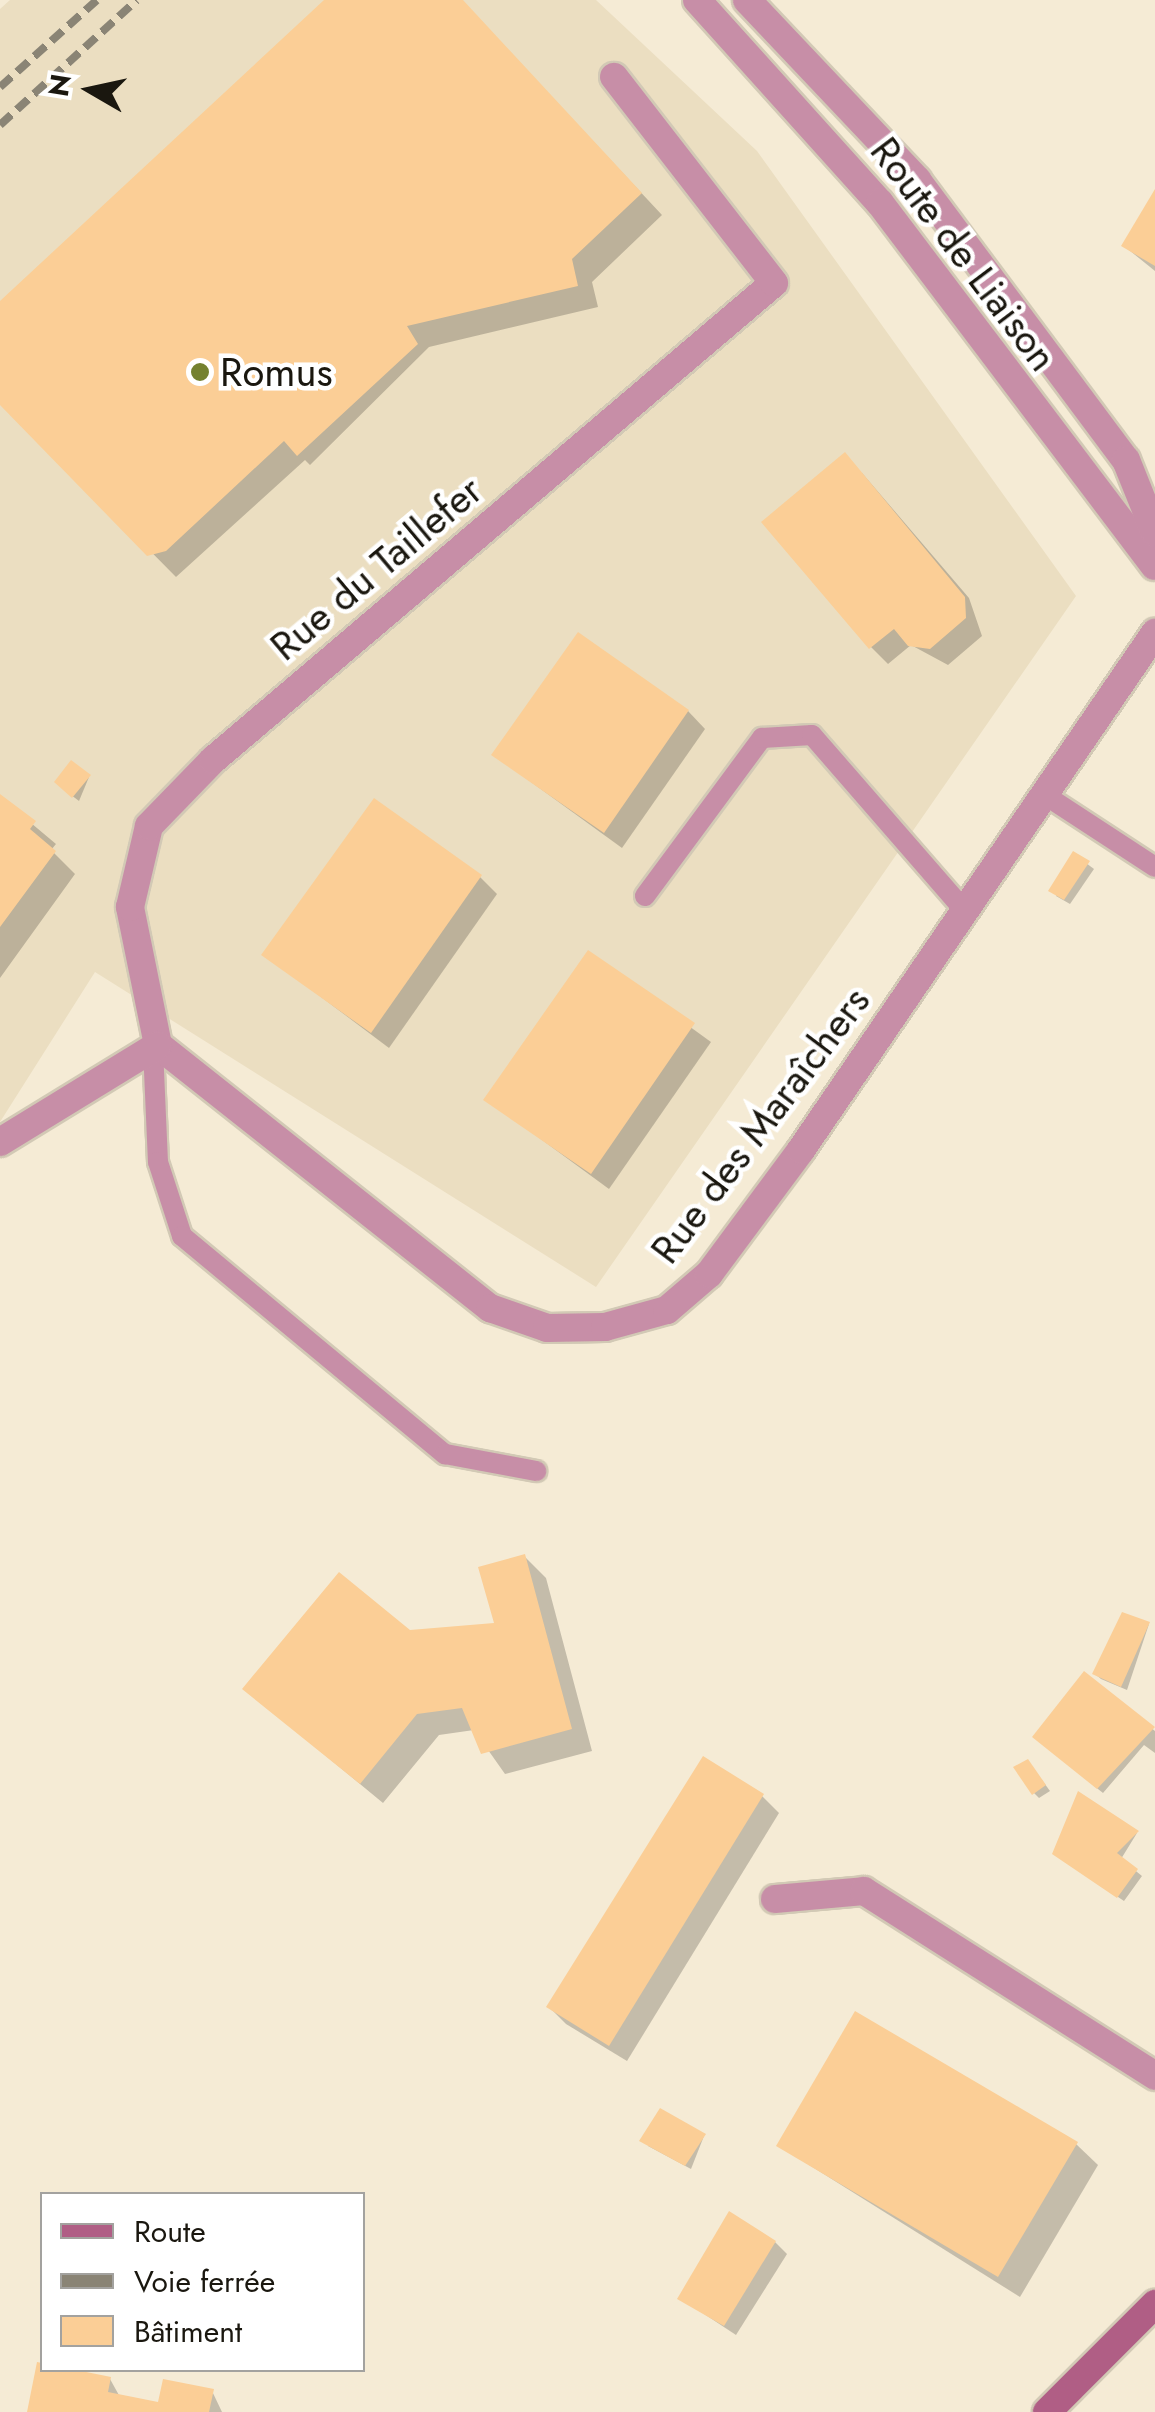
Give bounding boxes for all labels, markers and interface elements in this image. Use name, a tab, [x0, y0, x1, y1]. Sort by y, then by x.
north arrow	[40, 40, 140, 140]
text: N	[38, 71, 82, 99]
street label: Route de Liaison	[861, 128, 1067, 380]
place label: Romus	[220, 348, 333, 396]
marker: Romus	[189, 361, 211, 383]
street label: Rue du Taillefer	[261, 466, 491, 670]
street label: Rue des Maraîchers	[641, 978, 879, 1272]
legend	[40, 2192, 365, 2372]
text: Route	[134, 2210, 206, 2253]
text: Voie ferrée	[134, 2260, 275, 2303]
text: Bâtiment	[134, 2310, 242, 2353]

